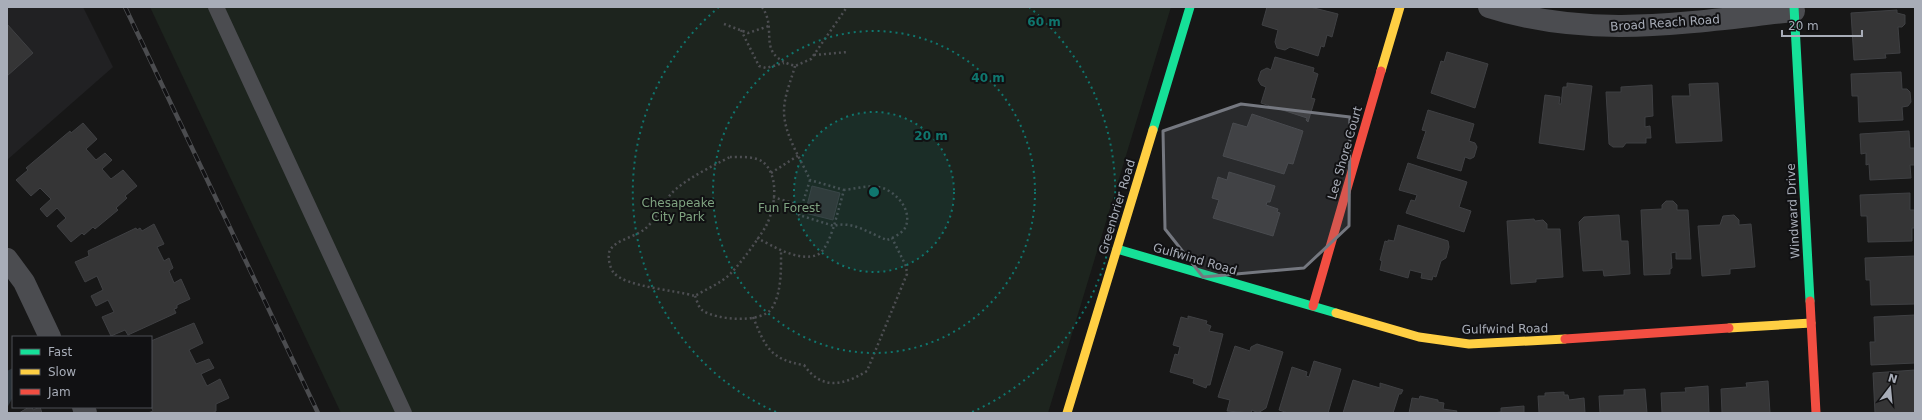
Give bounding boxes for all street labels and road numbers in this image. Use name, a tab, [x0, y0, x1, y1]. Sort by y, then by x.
street label: Broad Reach Road	[1610, 12, 1720, 34]
street label: Lee Shore Court	[1325, 104, 1365, 201]
street label: Greenbrier Road	[1096, 158, 1138, 256]
street label: Windward Drive	[1784, 163, 1802, 259]
street label: Gulfwind Road	[1151, 240, 1239, 278]
street label: Gulfwind Road	[1462, 321, 1548, 337]

